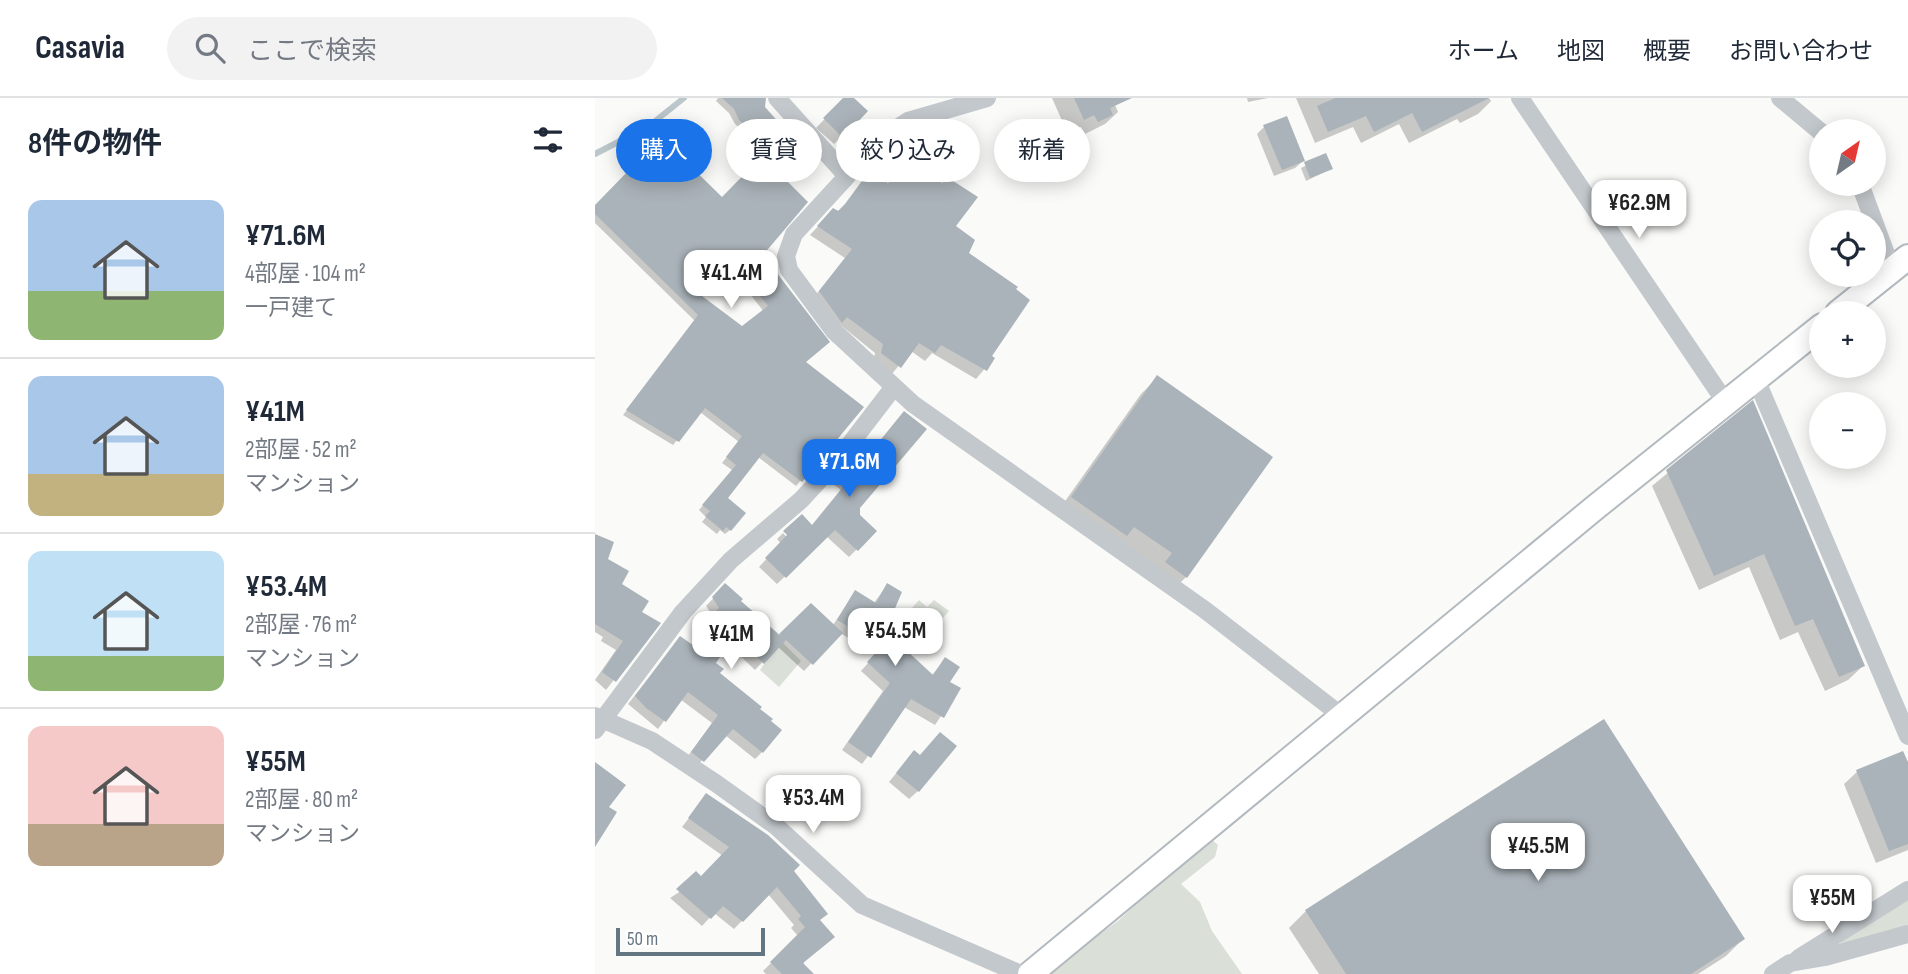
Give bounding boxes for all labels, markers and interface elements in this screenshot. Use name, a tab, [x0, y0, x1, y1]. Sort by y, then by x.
search box	[167, 17, 657, 80]
text: Casavia	[35, 28, 125, 68]
icon: search	[191, 29, 229, 67]
text: ここで検索	[247, 36, 377, 67]
text: ホーム	[1448, 37, 1519, 66]
text: 地図	[1557, 37, 1605, 66]
text: 概要	[1643, 37, 1691, 66]
text: お問い合わせ	[1729, 37, 1873, 66]
chip: 購入	[616, 119, 712, 182]
chip: 賃貸	[726, 119, 822, 182]
chip: 絞り込み	[836, 119, 980, 182]
chip: 新着	[994, 119, 1090, 182]
north arrow	[1809, 119, 1887, 196]
map controls	[1809, 119, 1886, 469]
icon: filters	[529, 121, 567, 159]
text: 8件の物件	[28, 126, 162, 162]
pin: ¥62.9M	[1582, 180, 1696, 240]
text: ¥62.9M	[1607, 189, 1671, 217]
button: locate	[1809, 210, 1886, 287]
text: ¥71.6M	[245, 218, 326, 254]
icon: home	[84, 228, 168, 312]
pin: ¥41.4M	[674, 250, 788, 310]
text: ¥41.4M	[700, 259, 762, 287]
text: 4部屋 · 104 m²	[245, 260, 366, 288]
text: 一戸建て	[245, 294, 337, 322]
button: +	[1809, 301, 1886, 378]
button: −	[1809, 392, 1886, 469]
text: ¥41M	[245, 394, 305, 430]
icon: home	[84, 404, 168, 488]
text: 2部屋 · 52 m²	[245, 436, 357, 464]
pin: ¥71.6M	[792, 440, 906, 499]
text: ¥71.6M	[818, 448, 880, 476]
text: マンション	[245, 470, 360, 498]
text: ¥53.4M	[245, 569, 327, 605]
icon: home	[84, 579, 168, 663]
pin: ¥54.5M	[838, 608, 952, 668]
text: 2部屋 · 76 m²	[245, 611, 357, 639]
pin: ¥41M	[690, 612, 772, 671]
text: ¥54.5M	[864, 617, 926, 645]
text: ¥41M	[708, 620, 754, 648]
text: マンション	[245, 645, 360, 673]
text: ¥55M	[245, 744, 306, 780]
icon: home	[84, 754, 168, 838]
pin: ¥53.4M	[756, 776, 870, 835]
text: ¥53.4M	[782, 784, 844, 812]
text: 2部屋 · 80 m²	[245, 786, 358, 814]
text: マンション	[245, 820, 360, 848]
pin: ¥45.5M	[1481, 824, 1595, 883]
text: ¥45.5M	[1507, 832, 1569, 860]
pin: ¥55M	[1791, 876, 1873, 935]
text: ¥55M	[1809, 884, 1855, 912]
scale bar	[616, 925, 765, 957]
text: 50 m	[627, 928, 658, 951]

